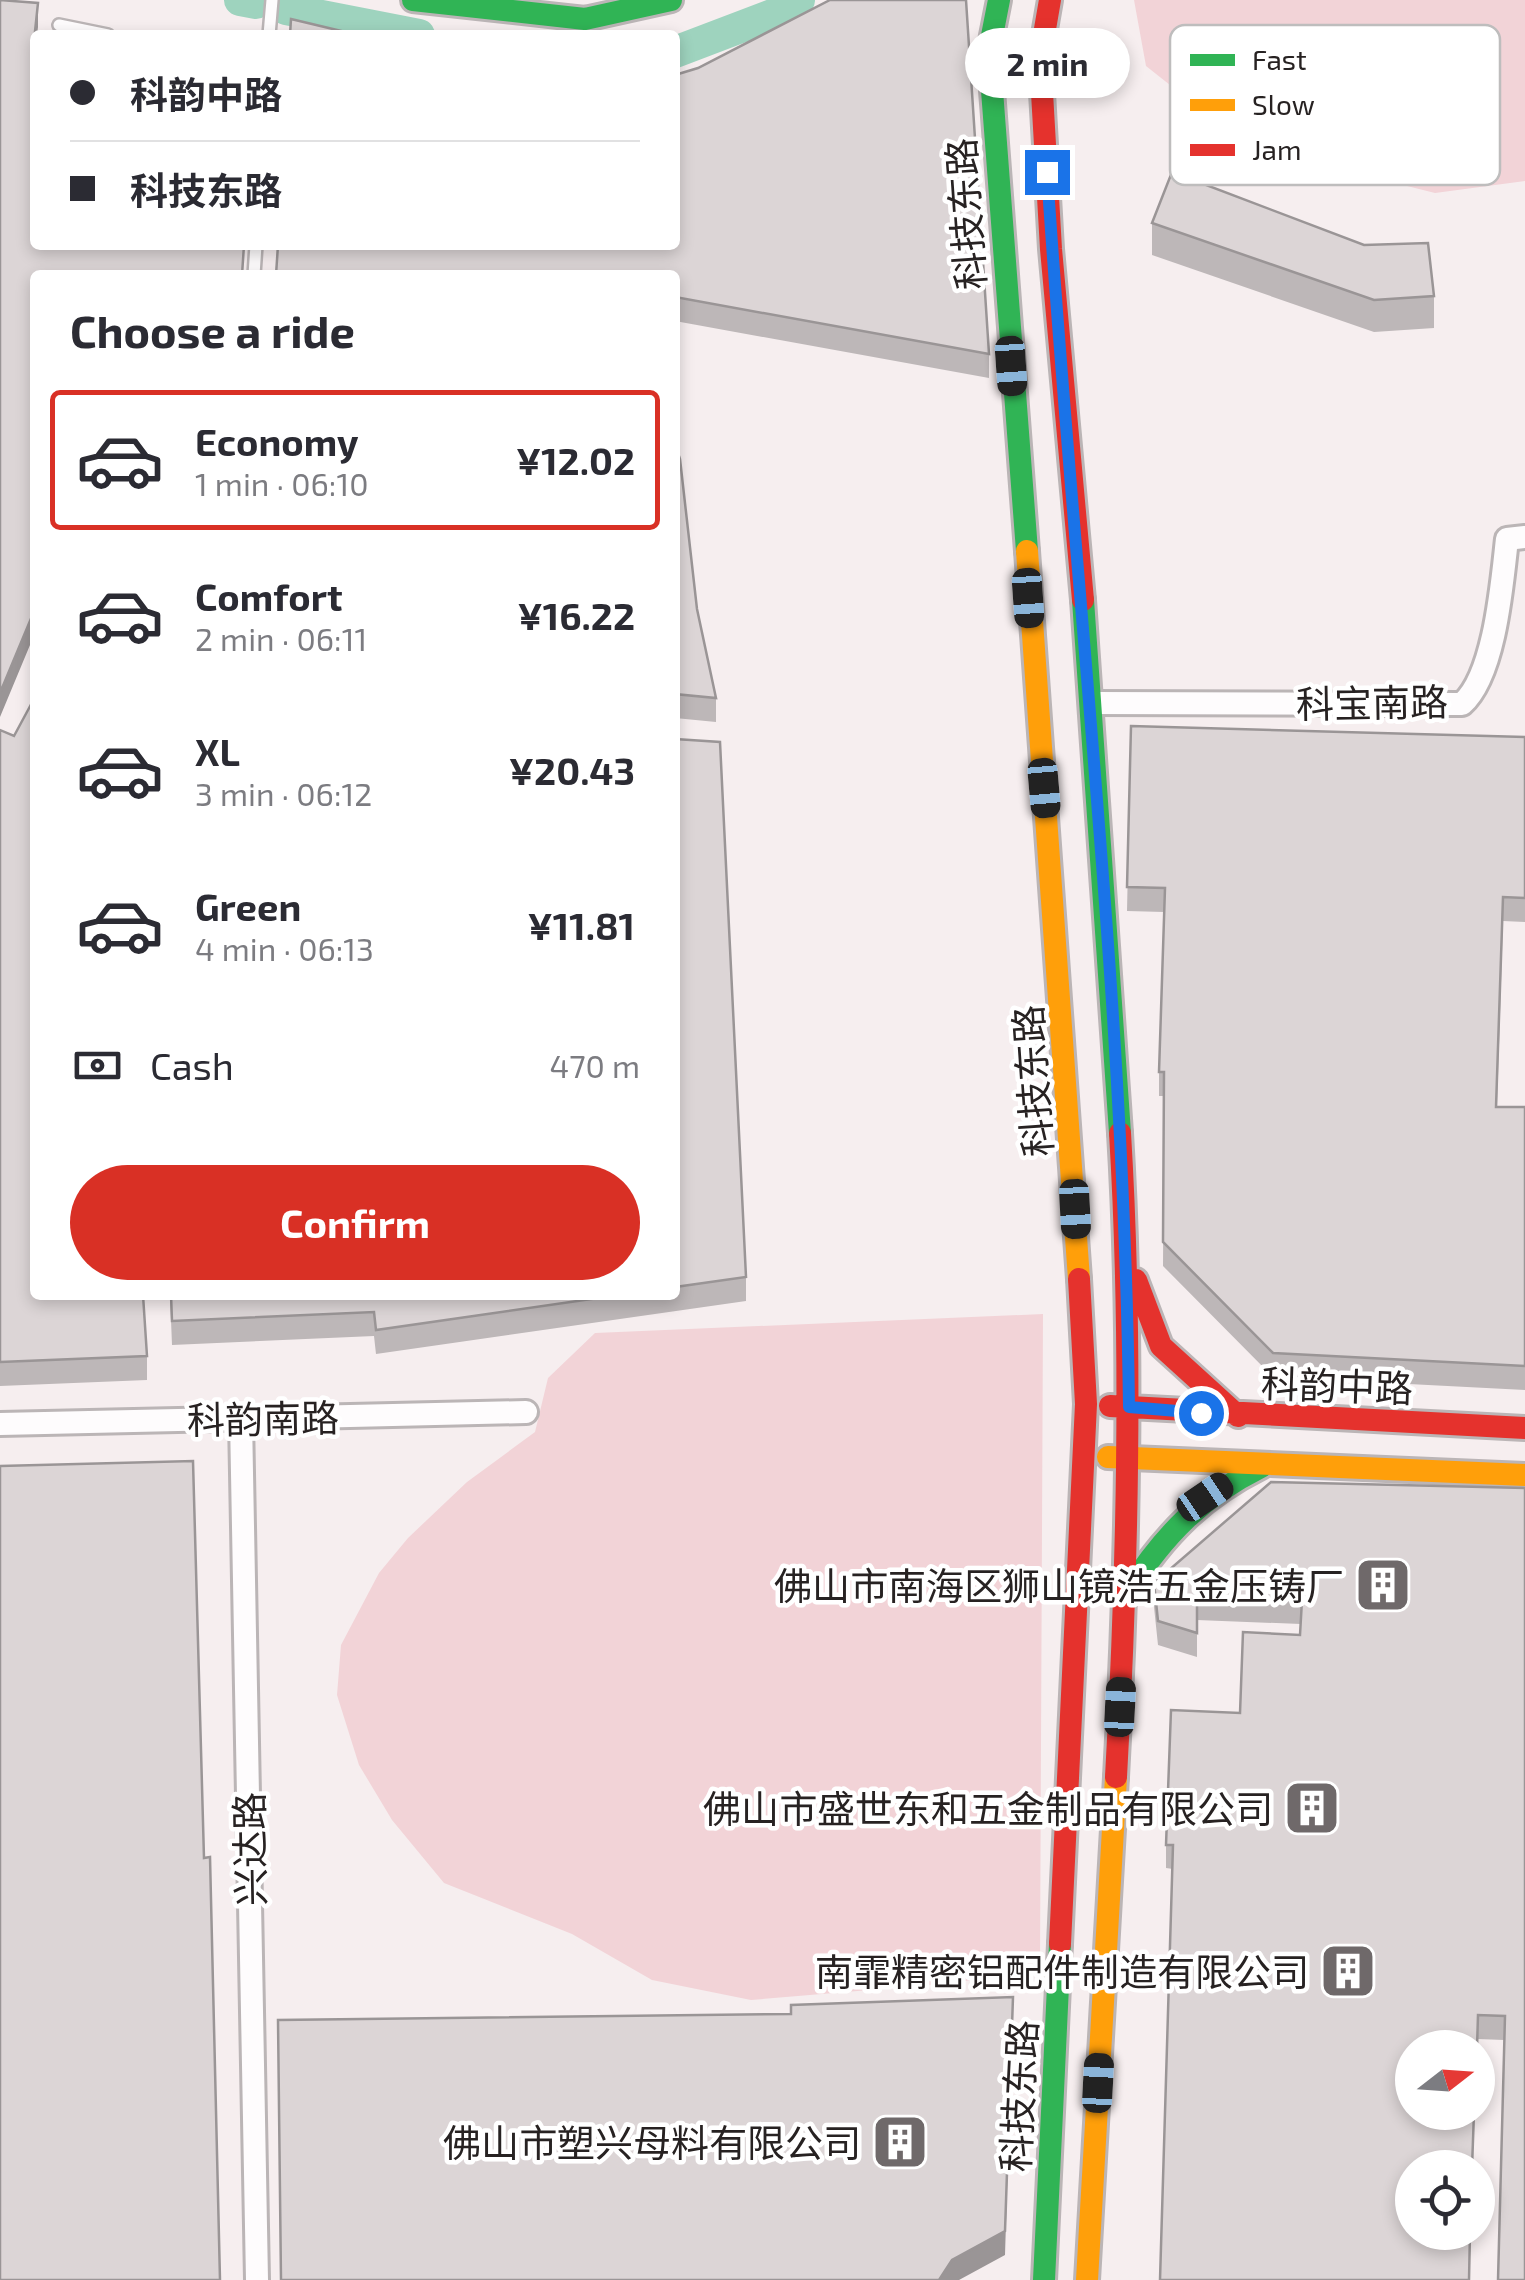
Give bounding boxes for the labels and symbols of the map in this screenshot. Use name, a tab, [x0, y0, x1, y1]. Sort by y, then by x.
legend	[1170, 25, 1500, 185]
callout: 2 min	[964, 27, 1130, 97]
text: Fast	[1252, 42, 1307, 76]
text: Slow	[1252, 87, 1315, 121]
text: Jam	[1252, 132, 1301, 166]
street label: 科技东路	[937, 137, 993, 291]
route end	[1025, 150, 1070, 195]
car	[994, 335, 1028, 397]
car	[1011, 567, 1045, 629]
street label: 科宝南路	[1296, 678, 1448, 726]
car	[1026, 757, 1062, 819]
street label: 科技东路	[1004, 1004, 1060, 1158]
car	[1058, 1178, 1092, 1240]
street label: 科韵中路	[1260, 1359, 1414, 1411]
route start	[1179, 1391, 1224, 1436]
street label: 科韵南路	[187, 1394, 339, 1442]
car	[1172, 1468, 1238, 1526]
building icon: 佛山市南海区狮山镜浩五金压铸厂	[1353, 1555, 1413, 1615]
place label: 佛山市南海区狮山镜浩五金压铸厂	[774, 1562, 1344, 1608]
car	[1103, 1676, 1137, 1738]
building icon: 佛山市盛世东和五金制品有限公司	[1282, 1778, 1342, 1838]
place label: 佛山市盛世东和五金制品有限公司	[703, 1785, 1273, 1831]
street label: 兴达路	[225, 1792, 273, 1906]
building icon: 南霏精密铝配件制造有限公司	[1318, 1941, 1378, 2001]
place label: 南霏精密铝配件制造有限公司	[815, 1948, 1309, 1994]
street label: 科技东路	[991, 2019, 1045, 2173]
north arrow	[1395, 2030, 1495, 2130]
car	[1081, 2052, 1115, 2114]
building icon: 佛山市塑兴母料有限公司	[870, 2112, 930, 2172]
place label: 佛山市塑兴母料有限公司	[443, 2119, 861, 2165]

